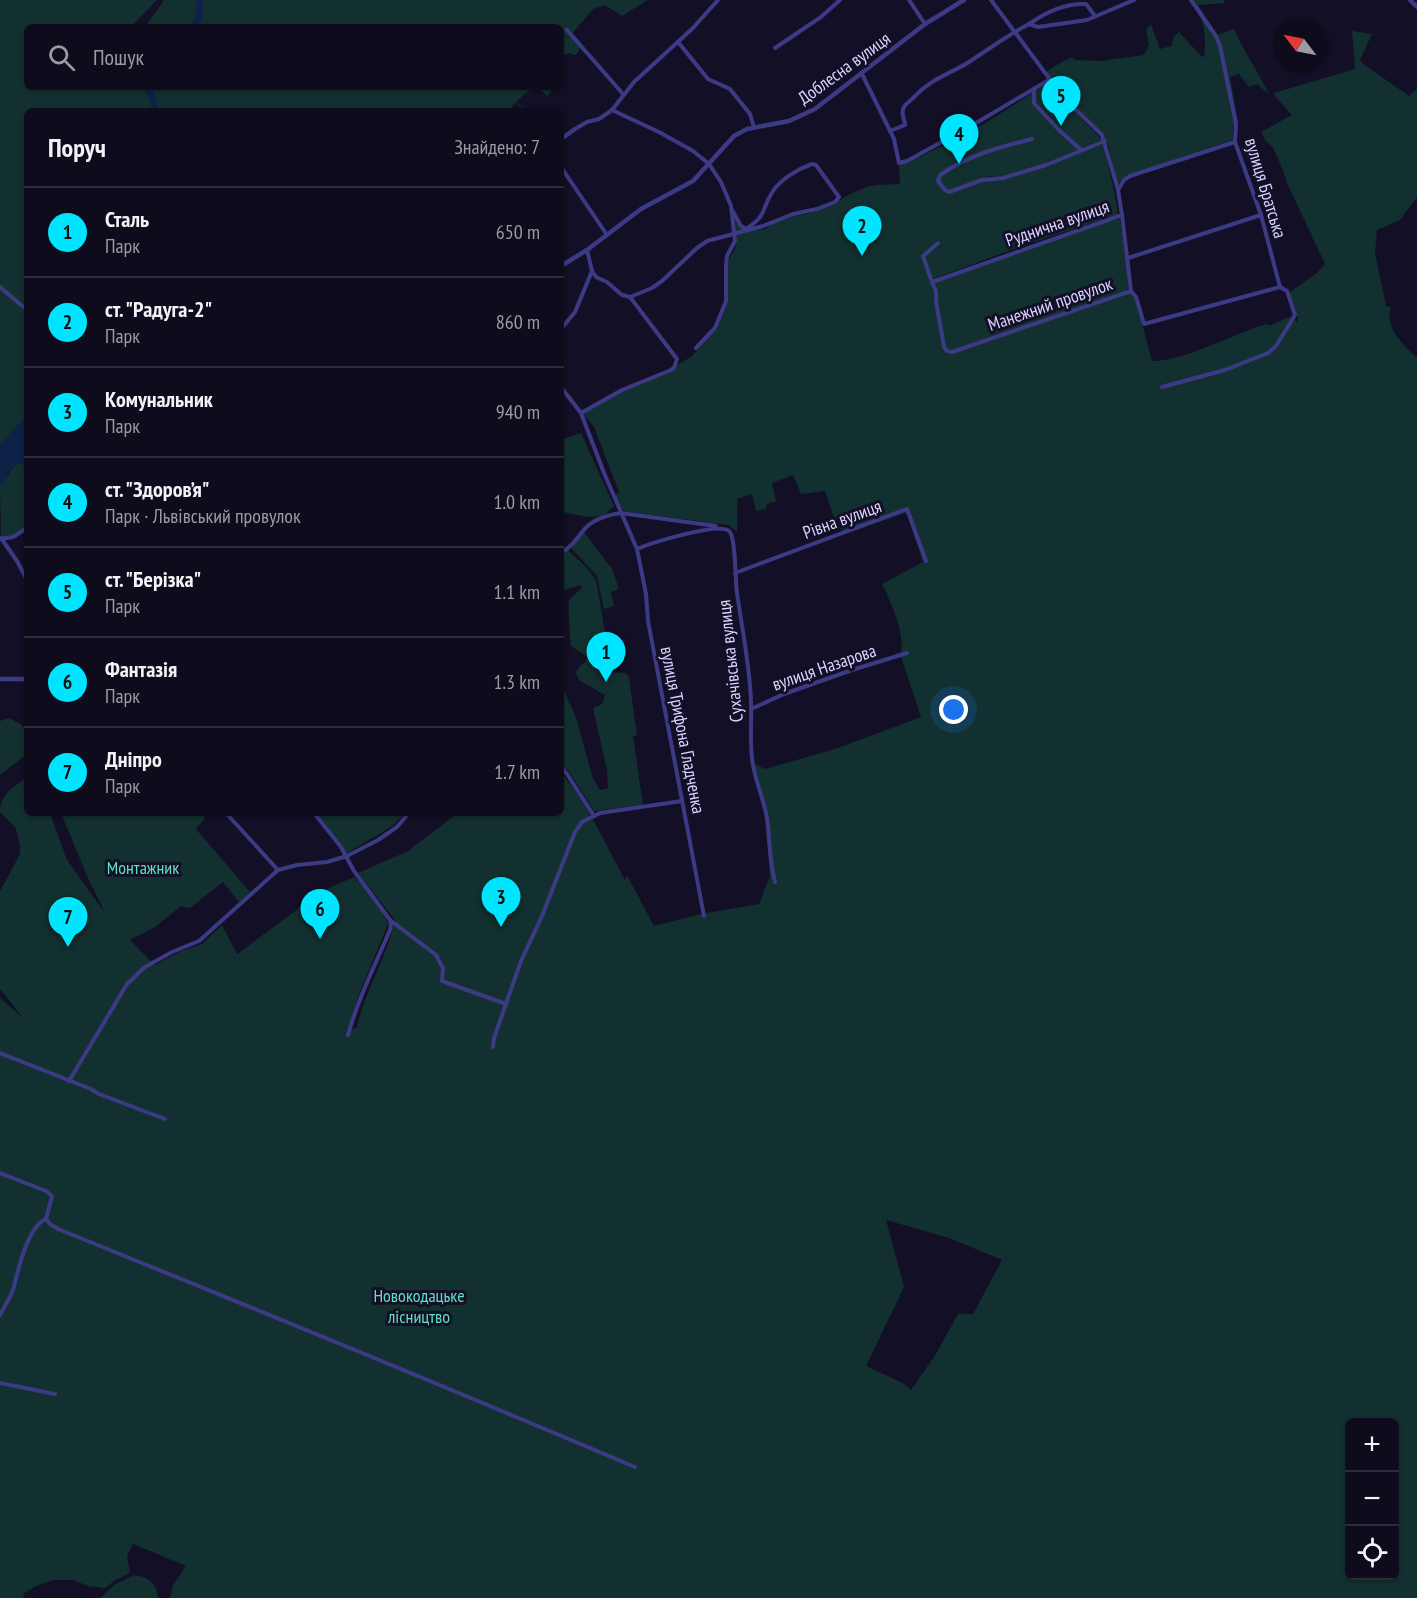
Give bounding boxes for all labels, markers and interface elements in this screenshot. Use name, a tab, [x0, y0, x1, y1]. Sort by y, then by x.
north arrow	[1273, 18, 1327, 72]
search box	[24, 24, 564, 90]
street label: Доблесна вулиця	[793, 27, 895, 109]
icon: search	[45, 41, 78, 74]
text: Пошук	[93, 43, 144, 71]
pin: 5	[1042, 76, 1080, 126]
pin: 4	[940, 114, 978, 164]
text: Поруч	[48, 131, 106, 164]
text: Знайдено: 7	[454, 134, 540, 160]
street label: вулиця Братська	[1240, 135, 1292, 241]
street label: Руднична вулиця	[1002, 195, 1112, 251]
text: Сталь	[105, 205, 149, 233]
pin: 2	[842, 206, 882, 256]
text: 1	[63, 219, 72, 245]
text: 650 m	[496, 219, 540, 245]
text: Парк	[105, 233, 140, 259]
street label: Манежний провулок	[985, 272, 1115, 336]
text: ст. "Радуга-2"	[105, 295, 212, 323]
text: 2	[63, 309, 72, 335]
text: 860 m	[496, 309, 540, 335]
text: Парк	[105, 323, 140, 349]
text: Комунальник	[105, 385, 213, 413]
text: 3	[63, 399, 72, 425]
text: 940 m	[496, 399, 540, 425]
text: Парк	[105, 413, 140, 439]
text: ст. "Здоров’я"	[105, 475, 209, 503]
text: 4	[63, 489, 72, 515]
text: 1.0 km	[493, 489, 540, 515]
street label: Рівна вулиця	[800, 494, 885, 544]
text: Парк · Львівський провулок	[105, 503, 301, 529]
text: ст. "Берізка"	[105, 565, 201, 593]
text: 5	[63, 579, 72, 605]
text: 1.1 km	[493, 579, 540, 605]
text: Парк	[105, 593, 140, 619]
street label: Сухачівська вулиця	[712, 599, 748, 723]
pin: 1	[586, 632, 626, 682]
street label: вулиця Назарова	[769, 639, 879, 695]
street label: вулиця Трифона Гладченка	[656, 644, 710, 816]
text: Фантазія	[105, 655, 177, 683]
text: 6	[63, 669, 72, 695]
text: 1.3 km	[493, 669, 540, 695]
text: Парк	[105, 683, 140, 709]
your location	[939, 695, 968, 724]
text: Дніпро	[105, 745, 162, 773]
text: 7	[63, 759, 72, 785]
text: 1.7 km	[494, 759, 540, 785]
text: Парк	[105, 773, 140, 799]
park label: Монтажник	[107, 856, 179, 879]
pin: 3	[482, 878, 520, 927]
pin: 6	[300, 890, 340, 939]
pin: 7	[48, 898, 88, 947]
park label: Новокодацьке лісництво	[373, 1284, 465, 1328]
map controls	[1345, 1418, 1399, 1580]
button: +	[1345, 1418, 1399, 1472]
button: −	[1345, 1472, 1399, 1526]
button: locate	[1345, 1526, 1399, 1580]

